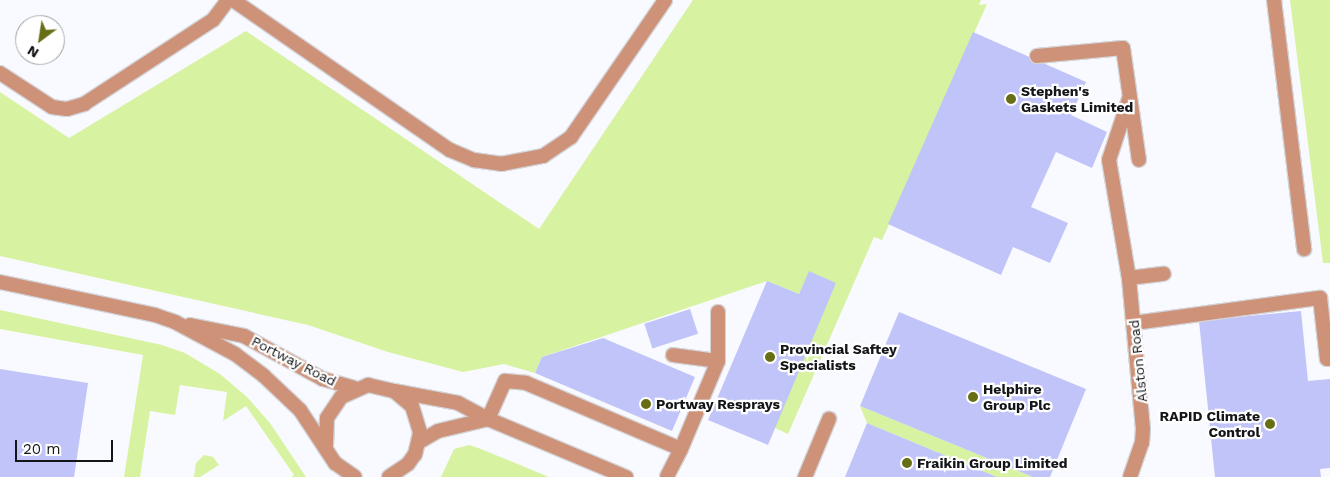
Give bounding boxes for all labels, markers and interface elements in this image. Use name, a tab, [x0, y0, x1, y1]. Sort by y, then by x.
north arrow	[15, 15, 65, 65]
text: N	[24, 42, 41, 62]
place label: Stephen's Gaskets Limited	[1021, 83, 1133, 115]
marker: Stephen's Gaskets Limited	[1005, 93, 1017, 105]
street label: Alston Road	[1125, 319, 1151, 403]
street label: Portway Road	[249, 332, 339, 390]
place label: Provincial Saftey Specialists	[780, 341, 897, 374]
marker: Provincial Saftey Specialists	[764, 351, 776, 363]
place label: Helphire Group Plc	[983, 381, 1051, 414]
marker: Helphire Group Plc	[967, 391, 979, 403]
place label: Portway Resprays	[656, 396, 780, 412]
marker: Portway Resprays	[640, 398, 652, 410]
place label: RAPID Climate Control	[1160, 408, 1260, 441]
marker: RAPID Climate Control	[1264, 418, 1276, 430]
scale bar	[18, 430, 115, 462]
text: 20 m	[23, 440, 61, 458]
place label: Fraikin Group Limited	[917, 455, 1068, 471]
marker: Fraikin Group Limited	[901, 457, 913, 469]

